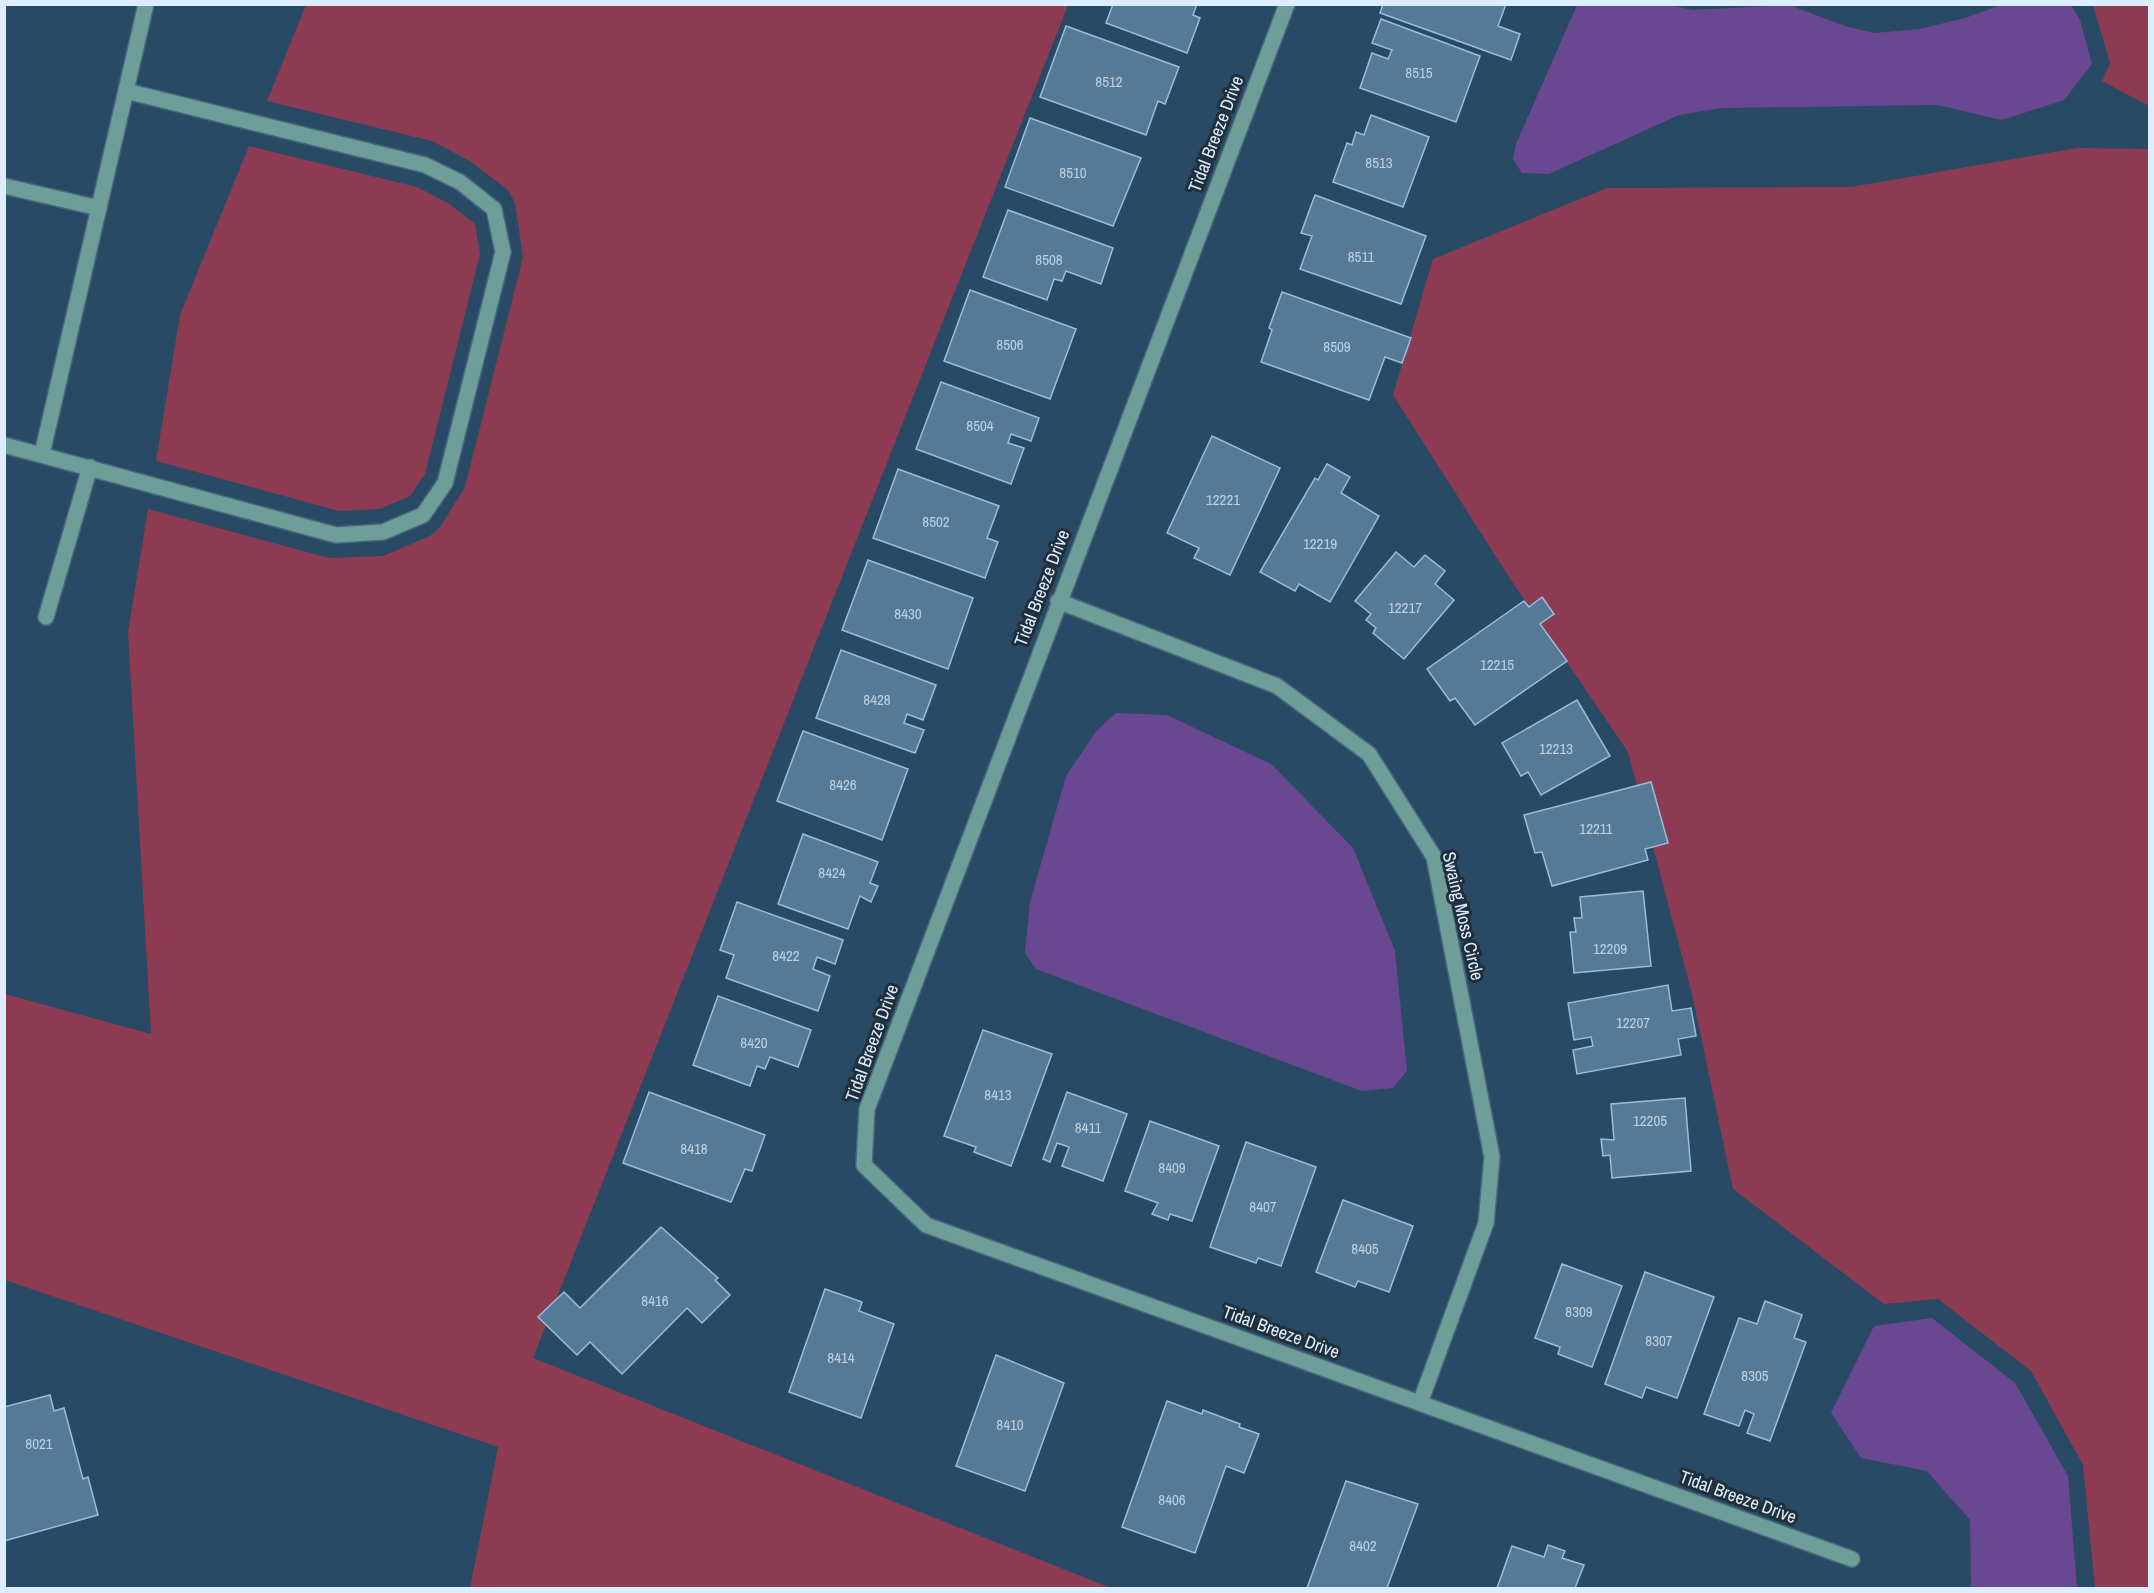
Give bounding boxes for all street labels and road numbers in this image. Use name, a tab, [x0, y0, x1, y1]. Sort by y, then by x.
street label: Tidal Breeze Drive	[1182, 72, 1249, 196]
street label: Tidal Breeze Drive	[1008, 526, 1075, 650]
street label: Swaing Moss Circle	[1437, 849, 1490, 983]
street label: Tidal Breeze Drive	[839, 981, 904, 1105]
street label: Tidal Breeze Drive	[1219, 1299, 1343, 1364]
street label: Tidal Breeze Drive	[1676, 1464, 1800, 1529]

